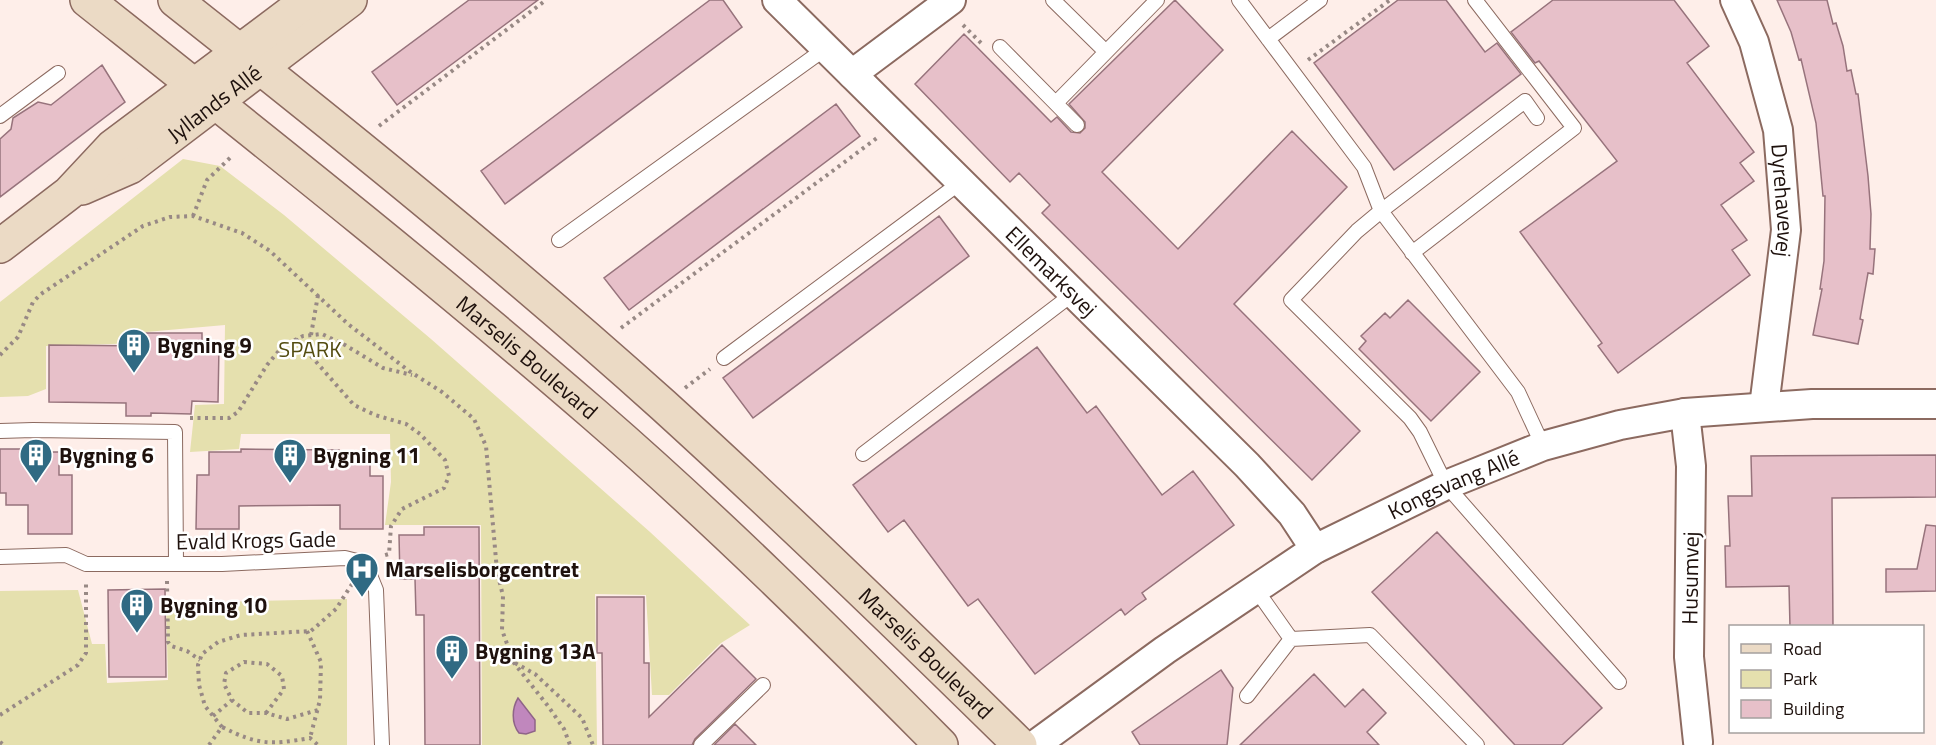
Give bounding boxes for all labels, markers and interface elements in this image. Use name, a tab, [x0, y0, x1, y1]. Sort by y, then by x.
street label: Jyllands Allé	[160, 56, 269, 150]
street label: Dyrehavevej	[1762, 142, 1803, 259]
street label: Ellemarksvej	[998, 218, 1105, 325]
street label: Marselis Boulevard	[449, 287, 606, 427]
building icon: Bygning 9	[116, 327, 152, 374]
place label: Bygning 9	[157, 328, 252, 362]
park label: SPARK	[278, 332, 342, 366]
building icon: Bygning 6	[18, 437, 54, 484]
building icon: Bygning 11	[272, 437, 308, 484]
place label: Bygning 6	[59, 438, 154, 472]
place label: Bygning 11	[313, 438, 420, 472]
street label: Kongsvang Allé	[1382, 440, 1525, 528]
street label: Evald Krogs Gade	[176, 522, 336, 558]
street label: Husumvej	[1672, 531, 1708, 625]
hospital icon: Marselisborgcentret	[344, 551, 380, 598]
place label: Marselisborgcentret	[385, 552, 579, 586]
street label: Marselis Boulevard	[851, 580, 1001, 727]
building icon: Bygning 10	[119, 587, 155, 634]
place label: Bygning 10	[160, 588, 267, 622]
legend	[1729, 625, 1924, 733]
building icon: Bygning 13A	[434, 633, 470, 680]
place label: Bygning 13A	[475, 634, 595, 668]
text: Road	[1783, 635, 1822, 662]
text: Park	[1783, 665, 1818, 692]
text: Building	[1783, 695, 1844, 722]

